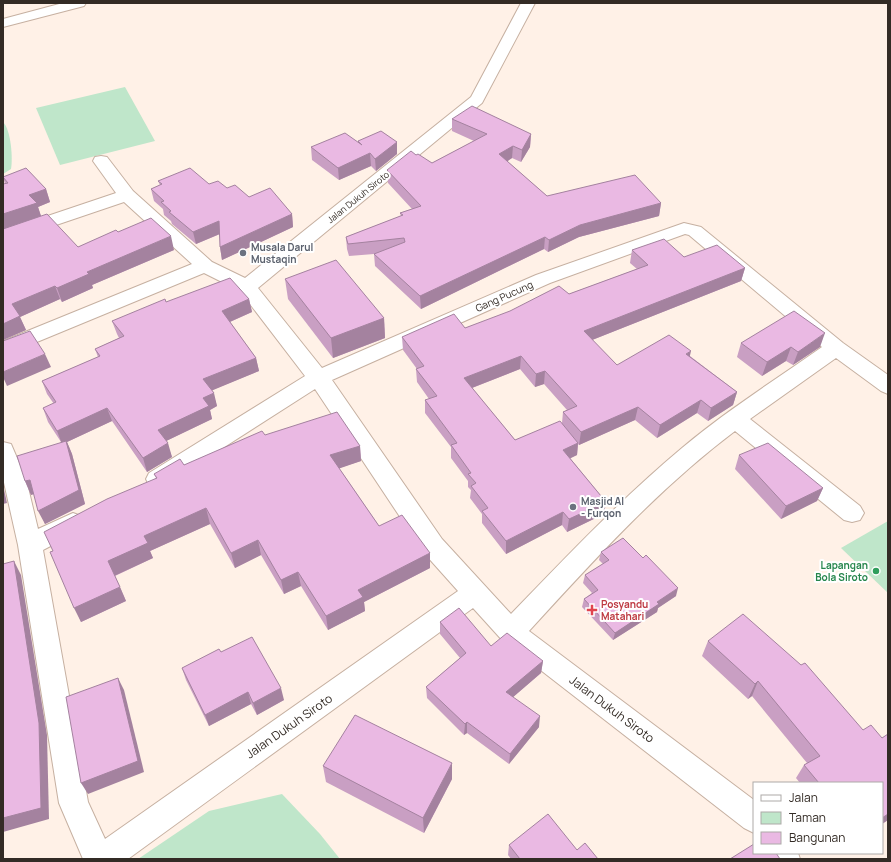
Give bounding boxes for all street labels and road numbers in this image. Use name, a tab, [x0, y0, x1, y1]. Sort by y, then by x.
street label: Jalan Dukuh Siroto	[324, 168, 392, 226]
street label: Gang Pucung	[473, 277, 535, 315]
street label: Jalan Dukuh Siroto	[566, 671, 658, 747]
street label: Jalan Dukuh Siroto	[242, 690, 336, 762]

